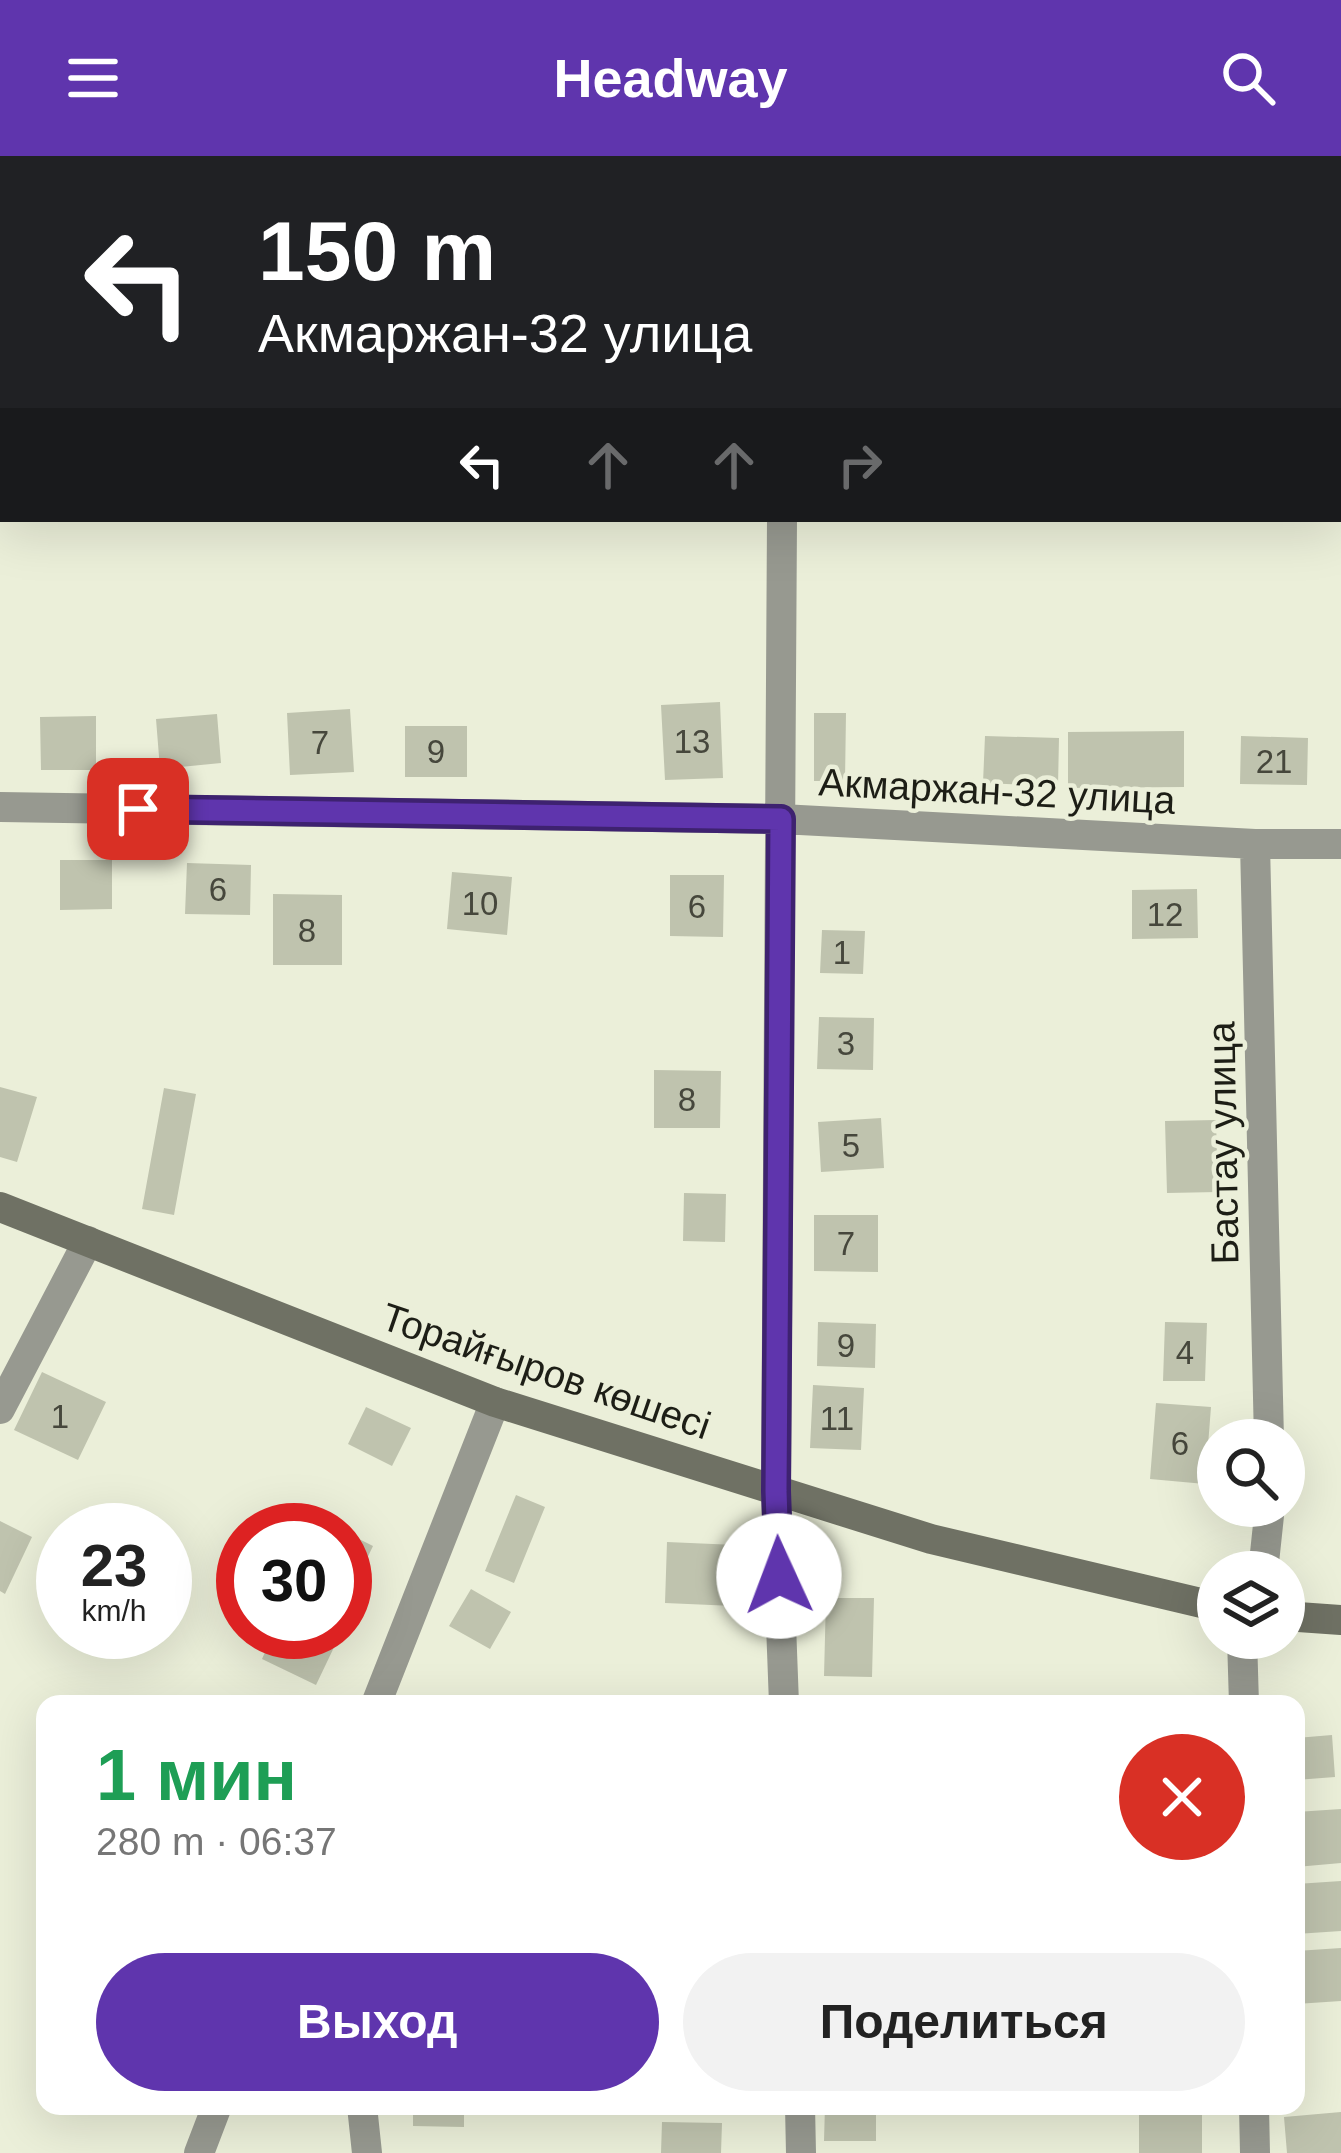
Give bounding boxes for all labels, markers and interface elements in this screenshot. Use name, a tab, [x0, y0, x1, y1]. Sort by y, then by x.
icon: menu	[60, 45, 126, 111]
icon: search	[1215, 45, 1281, 111]
text: Headway	[553, 48, 788, 108]
icon: left	[60, 204, 216, 360]
text: 150 m	[258, 204, 496, 298]
text: Акмаржан-32 улица	[258, 303, 752, 363]
icon: left	[449, 432, 515, 498]
icon: ahead	[575, 432, 641, 498]
icon: ahead	[701, 432, 767, 498]
icon: right	[827, 432, 893, 498]
house number: 13	[674, 723, 710, 760]
house number: 7	[311, 724, 329, 761]
house number: 9	[427, 733, 445, 770]
house number: 21	[1256, 743, 1292, 780]
pin	[87, 758, 189, 860]
street label: Акмаржан-32 улица	[818, 760, 1177, 822]
icon: arrive	[105, 776, 171, 842]
house number: 6	[209, 871, 227, 908]
house number: 10	[462, 885, 498, 922]
house number: 6	[688, 888, 706, 925]
house number: 12	[1147, 896, 1183, 933]
house number: 8	[298, 912, 316, 949]
house number: 1	[833, 934, 851, 971]
street label: Бастау улица	[1199, 1021, 1247, 1265]
house number: 3	[837, 1025, 855, 1062]
house number: 8	[678, 1081, 696, 1118]
house number: 5	[842, 1127, 860, 1164]
house number: 7	[837, 1225, 855, 1262]
street label: Торайғыров көшесі	[376, 1295, 716, 1447]
house number: 9	[837, 1327, 855, 1364]
house number: 4	[1176, 1334, 1194, 1371]
house number: 1	[51, 1398, 69, 1435]
house number: 11	[820, 1400, 854, 1437]
map controls	[1197, 1419, 1305, 1659]
button: search	[1197, 1419, 1305, 1527]
house number: 6	[1171, 1425, 1189, 1462]
speed limit sign: 30	[216, 1503, 372, 1659]
position arrow	[716, 1513, 842, 1639]
text: 23	[81, 1532, 147, 1599]
button: layers	[1197, 1551, 1305, 1659]
text: km/h	[81, 1594, 147, 1627]
button: close	[1119, 1734, 1245, 1860]
text: 1 мин	[96, 1735, 297, 1815]
text: 280 m · 06:37	[96, 1820, 337, 1863]
button: Выход	[96, 1953, 659, 2091]
button: Поделиться	[683, 1953, 1245, 2091]

